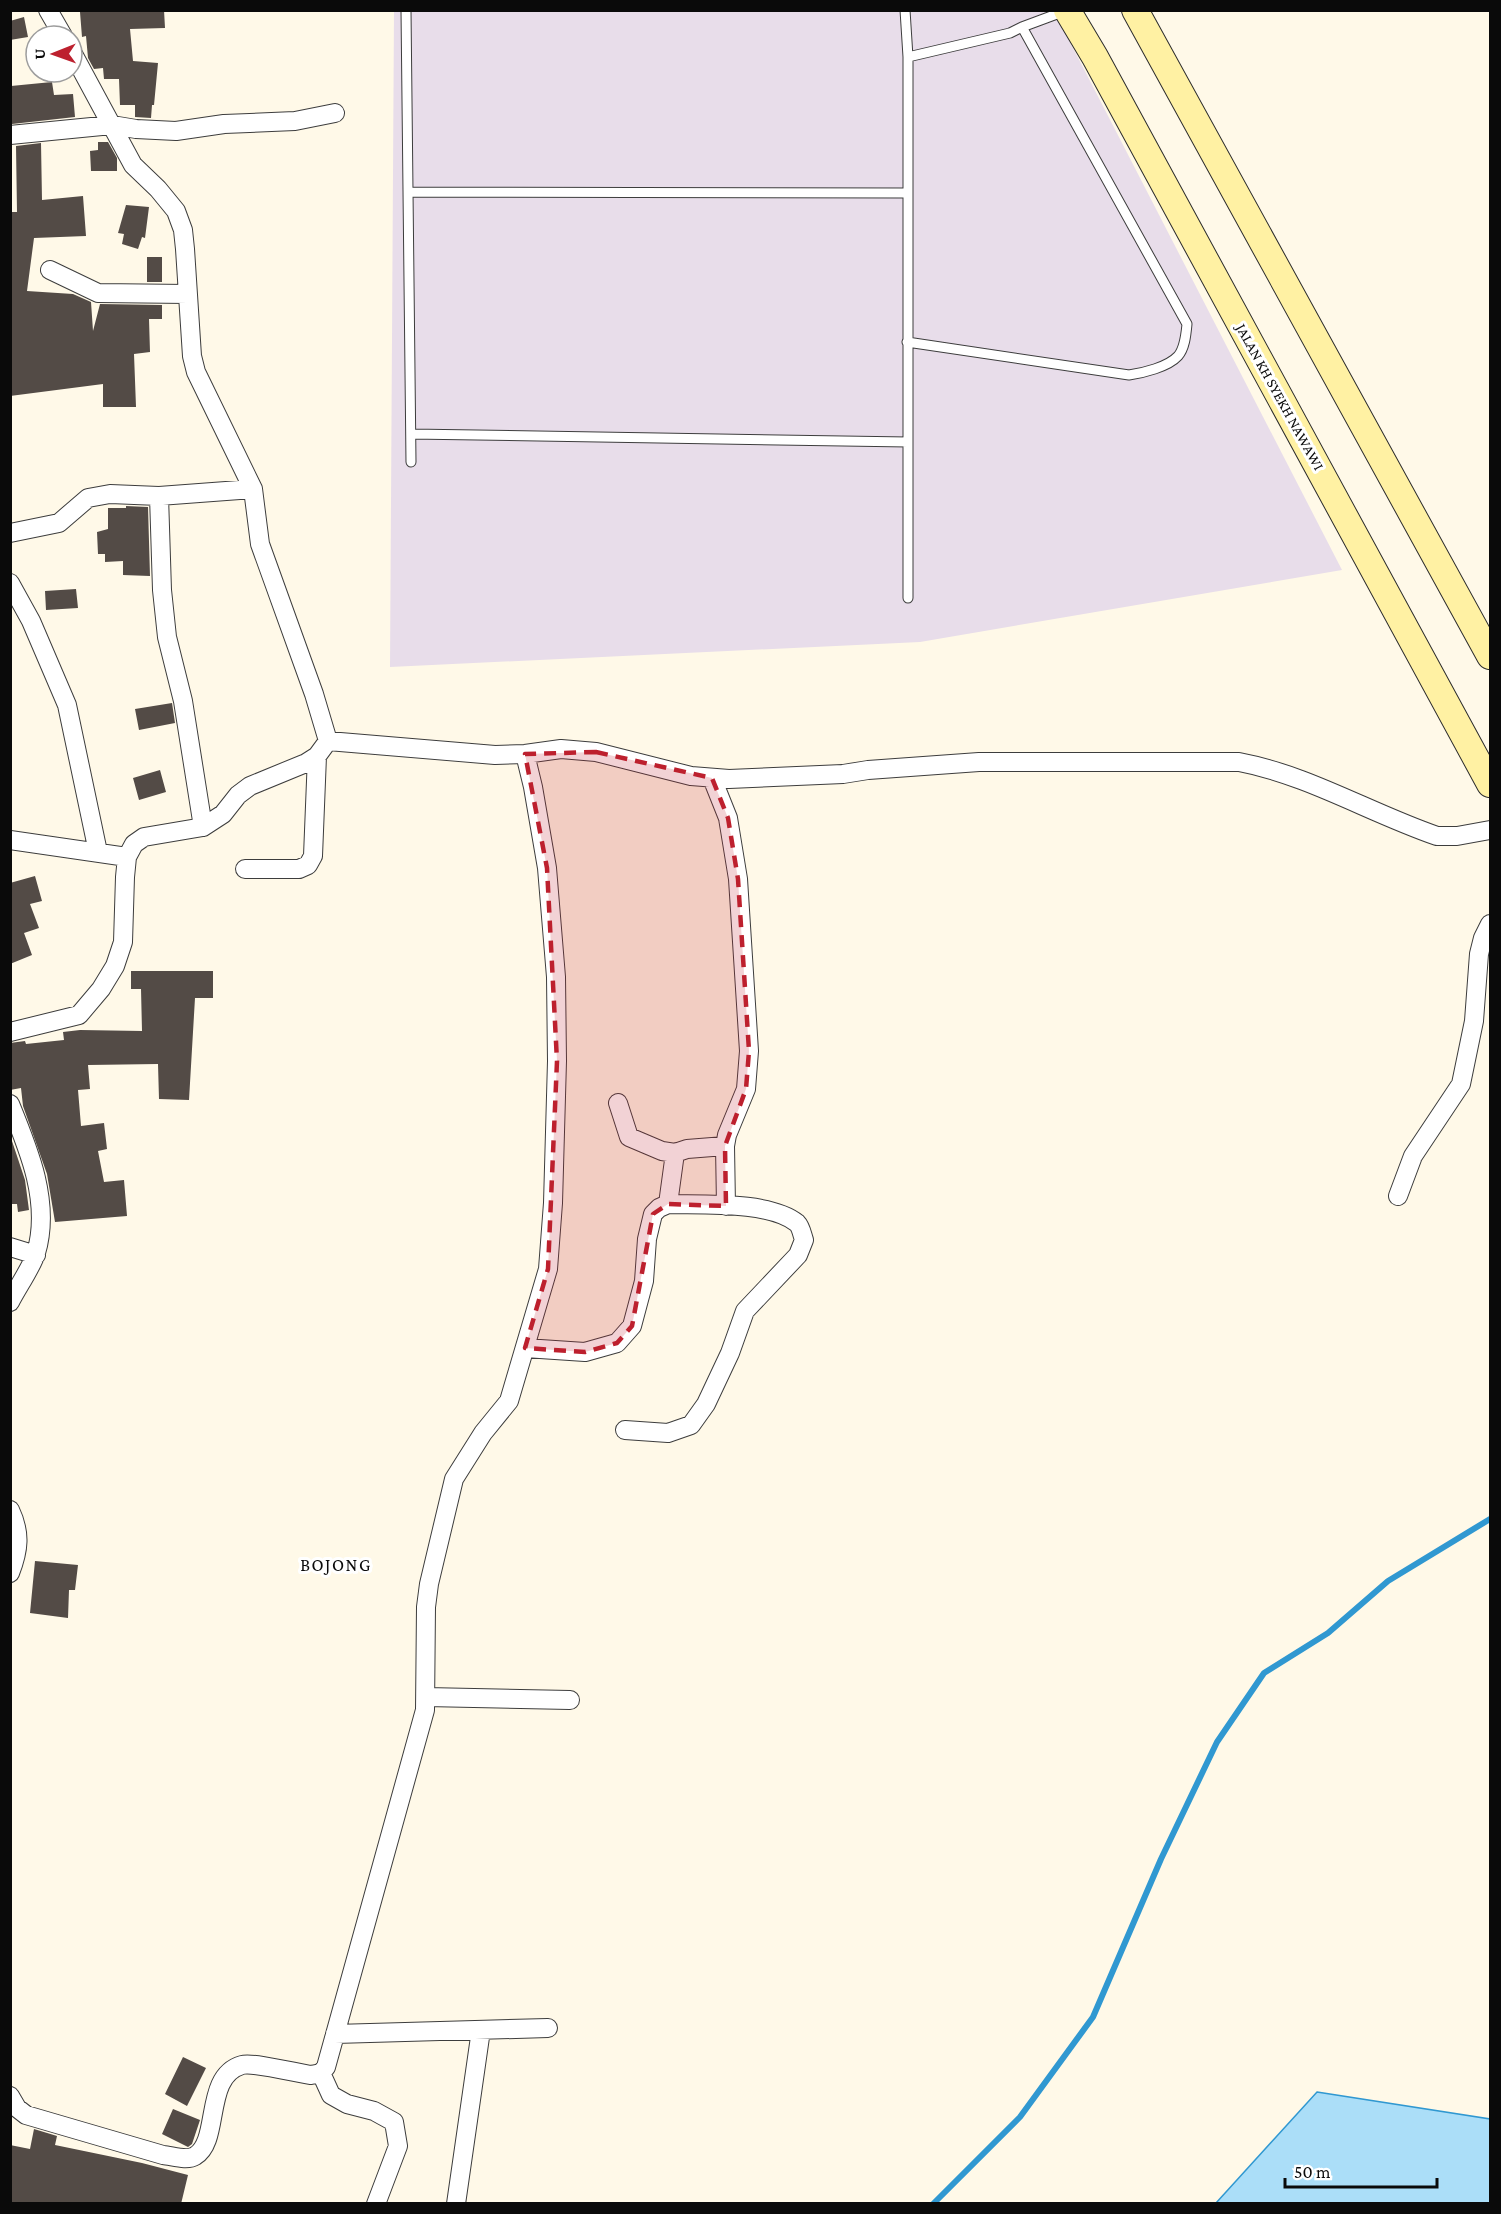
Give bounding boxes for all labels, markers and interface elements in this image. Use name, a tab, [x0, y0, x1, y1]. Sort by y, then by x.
north arrow	[24, 24, 84, 84]
text: U	[31, 49, 48, 60]
street label: JALAN KH SYEKH NAWAWI	[1231, 319, 1327, 473]
district label: BOJONG	[300, 1555, 372, 1575]
scale bar	[1285, 2151, 1436, 2189]
text: 50 m	[1294, 2162, 1331, 2182]

